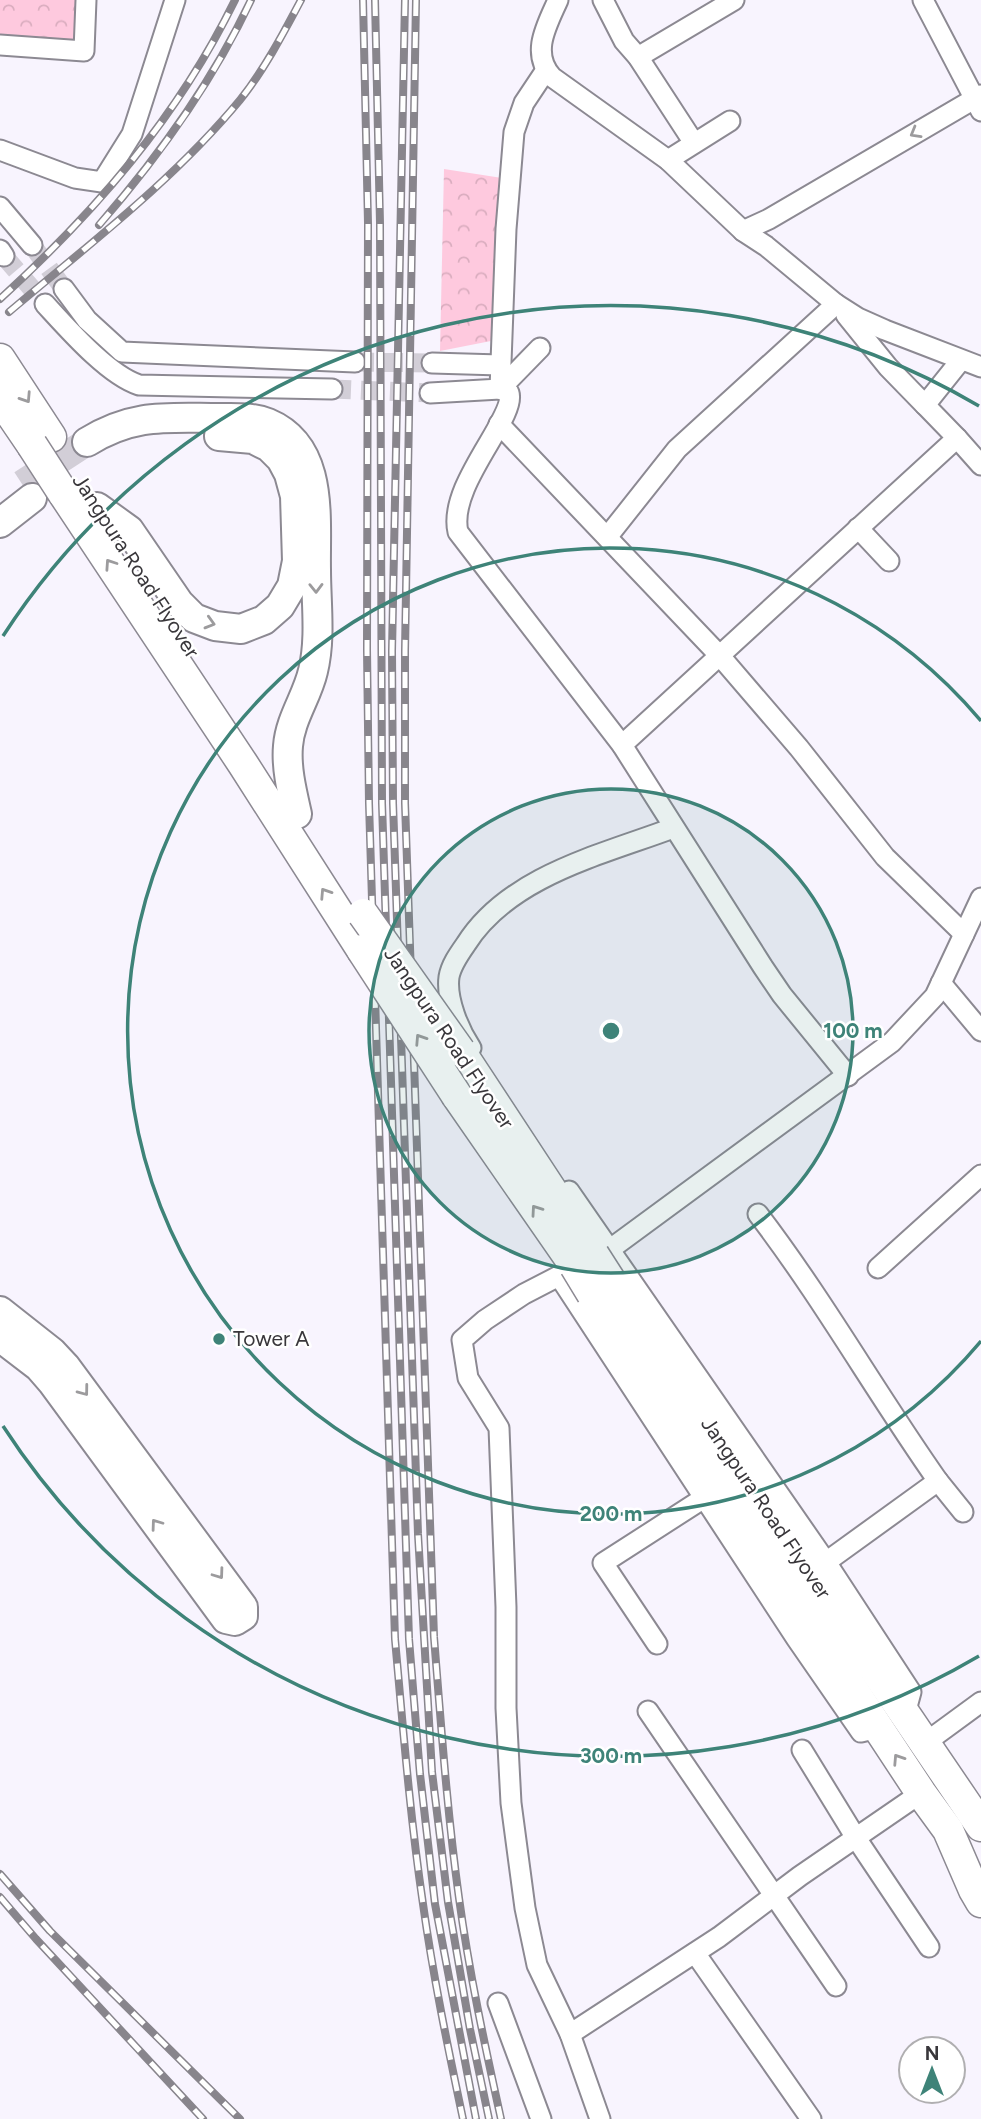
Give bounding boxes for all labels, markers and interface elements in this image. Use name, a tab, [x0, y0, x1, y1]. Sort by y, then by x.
one-way arrow	[910, 125, 923, 138]
one-way arrow	[17, 390, 30, 403]
street label: Jangpura Road Flyover	[68, 469, 205, 662]
one-way arrow	[106, 559, 119, 572]
one-way arrow	[308, 583, 324, 594]
one-way arrow	[204, 615, 216, 630]
one-way arrow	[321, 888, 333, 901]
street label: Jangpura Road Flyover	[379, 942, 520, 1133]
text: 100 m	[823, 1018, 883, 1043]
centre of rings	[599, 1019, 623, 1043]
one-way arrow	[415, 1033, 428, 1046]
one-way arrow	[531, 1204, 544, 1217]
place label: Tower A	[233, 1326, 309, 1351]
marker: Tower A	[211, 1331, 227, 1347]
one-way arrow	[76, 1384, 88, 1396]
street label: Jangpura Road Flyover	[696, 1412, 837, 1603]
text: 200 m	[580, 1501, 642, 1526]
one-way arrow	[152, 1519, 165, 1532]
one-way arrow	[211, 1567, 223, 1579]
text: 300 m	[580, 1743, 642, 1768]
one-way arrow	[894, 1754, 907, 1767]
north arrow	[897, 2035, 967, 2105]
text: N	[925, 2042, 939, 2065]

